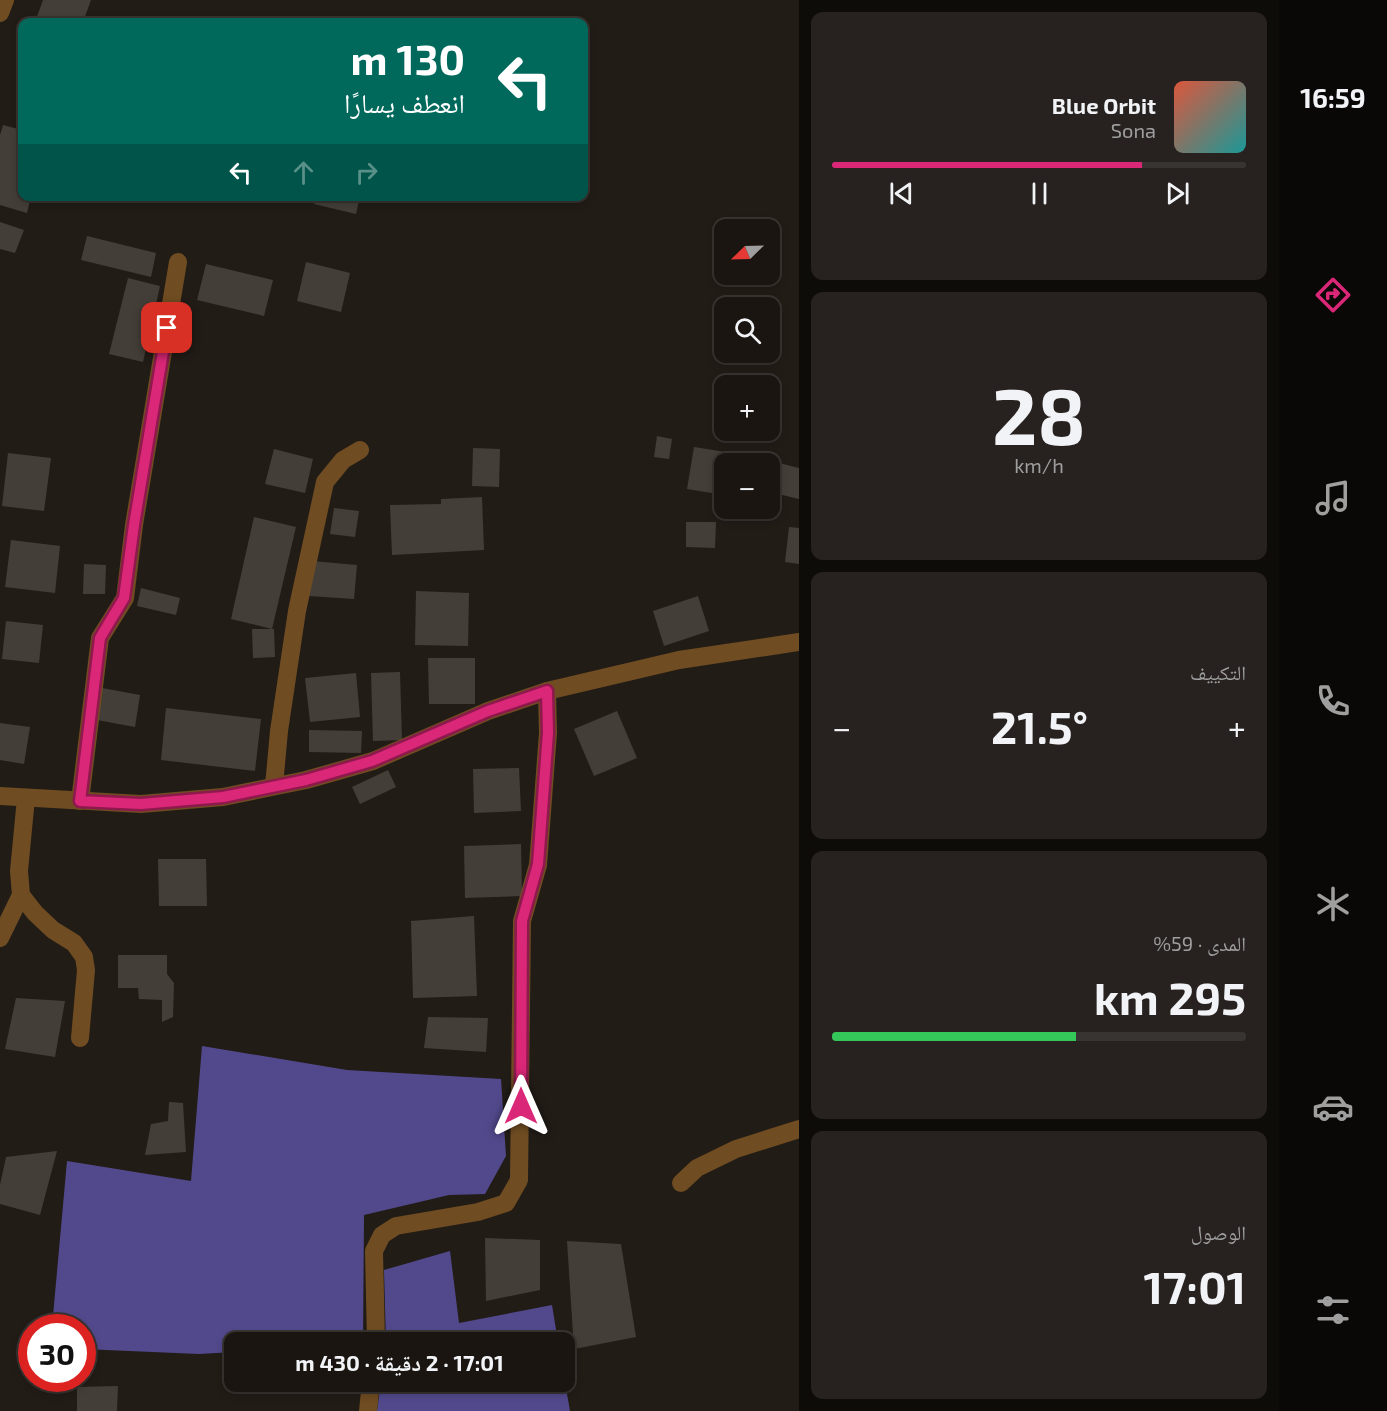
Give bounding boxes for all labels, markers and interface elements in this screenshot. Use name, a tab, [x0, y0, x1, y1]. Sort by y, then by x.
text: 130 m	[350, 33, 465, 83]
icon: left	[486, 42, 564, 120]
text: 16:59	[1300, 81, 1366, 113]
text: انعطف يسارًا	[344, 86, 465, 118]
text: Blue Orbit	[1052, 92, 1156, 118]
text: Sona	[1111, 118, 1156, 142]
icon: left	[224, 156, 257, 189]
icon: ahead	[287, 156, 320, 189]
icon: right	[350, 156, 383, 189]
icon: previous	[885, 177, 918, 210]
icon: pause	[1023, 177, 1056, 210]
icon: next	[1161, 177, 1194, 210]
north arrow	[714, 219, 780, 285]
map controls	[714, 219, 780, 519]
icon: directions	[1312, 274, 1354, 316]
button: search	[714, 297, 780, 363]
pin	[141, 302, 192, 353]
icon: arrive	[150, 311, 183, 344]
text: 28	[992, 367, 1086, 461]
button: +	[714, 375, 780, 441]
button: −	[714, 453, 780, 519]
text: km/h	[1014, 453, 1064, 477]
icon: music	[1312, 477, 1354, 519]
text: التكييف	[1190, 660, 1246, 684]
icon: phone	[1312, 680, 1354, 722]
text: 21.5°	[991, 699, 1088, 753]
text: −	[832, 707, 851, 747]
text: +	[1228, 707, 1246, 747]
icon: climate	[1312, 883, 1354, 925]
text: المدى · 59%	[1153, 931, 1246, 955]
text: 295 km	[1094, 970, 1246, 1024]
position arrow	[489, 1074, 553, 1138]
icon: car	[1312, 1086, 1354, 1128]
text: الوصول	[1191, 1220, 1246, 1244]
text: 17:01	[1143, 1259, 1246, 1313]
icon: filters	[1312, 1289, 1354, 1331]
speed limit sign: 30	[18, 1314, 96, 1392]
text: 17:01 · 2 دقيقة · 430 m	[295, 1349, 504, 1375]

